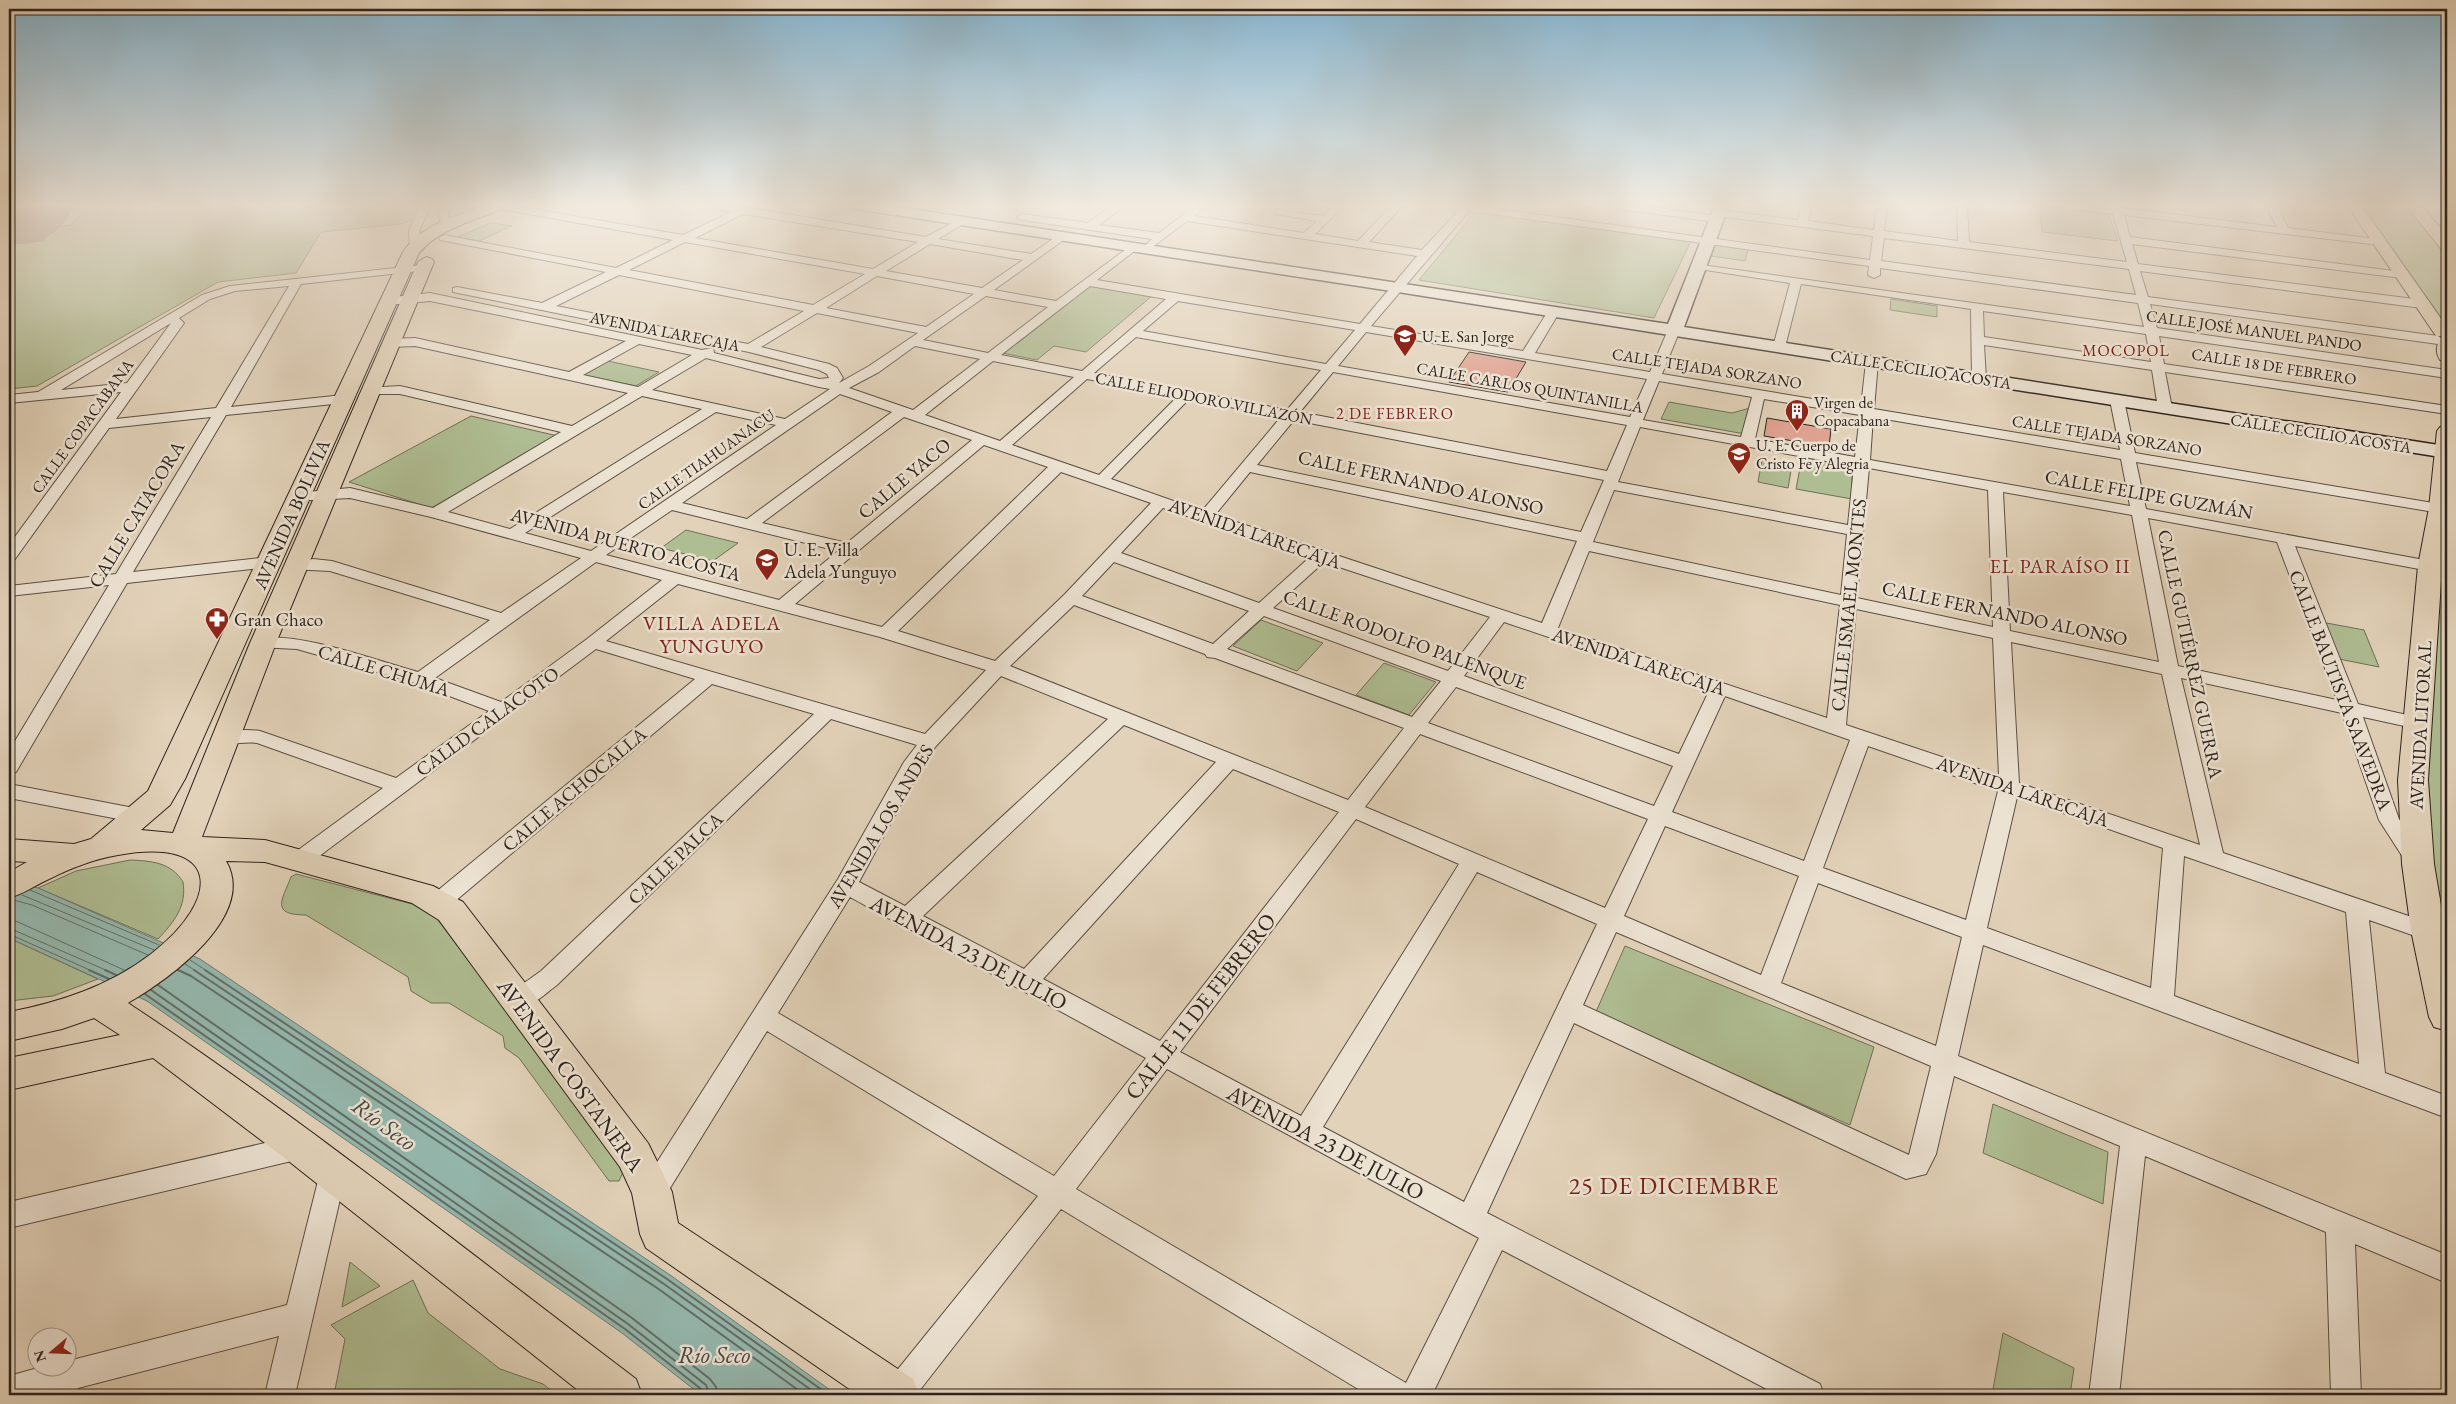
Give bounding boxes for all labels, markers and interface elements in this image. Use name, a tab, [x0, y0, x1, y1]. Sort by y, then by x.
street label: CALLE JOSÉ MANUEL PANDO	[2145, 305, 2363, 356]
street label: AVENIDA LARECAJA	[587, 306, 743, 357]
school or university icon: U. E. San Jorge	[1392, 323, 1418, 357]
place label: U. E. San Jorge	[1422, 326, 1514, 347]
district label: MOCOPOL	[2082, 340, 2170, 361]
street label: CALLE TEJADA SORZANO	[1610, 343, 1803, 394]
street label: CALLE 18 DE FEBRERO	[2190, 343, 2358, 390]
street label: CALLE CECILIO ACOSTA	[1829, 345, 2014, 394]
street label: CALLE COPACABANA	[26, 354, 139, 498]
street label: CALLE CARLOS QUINTANILLA	[1415, 357, 1646, 418]
street label: CALLE ELIODORO VILLAZÓN	[1093, 367, 1315, 430]
place label: Virgen de Copacabana	[1814, 392, 1890, 431]
building icon: Virgen de Copacabana	[1784, 398, 1810, 432]
district label: 2 DE FEBRERO	[1336, 403, 1454, 424]
street label: CALLE TIAHUANACU	[634, 404, 779, 515]
street label: CALLE CECILIO ACOSTA	[2229, 409, 2414, 458]
street label: CALLE TEJADA SORZANO	[2010, 410, 2203, 461]
street label: CALLE YACO	[853, 432, 956, 525]
street label: AVENIDA BOLIVIA	[247, 434, 336, 594]
street label: CALLE CATACORA	[83, 435, 191, 592]
place label: U. E. Cuerpo de Cristo Fe y Alegria	[1756, 435, 1870, 474]
school or university icon: U. E. Cuerpo de Cristo Fe y Alegria	[1726, 441, 1752, 475]
street label: CALLE FERNANDO ALONSO	[1296, 444, 1546, 521]
street label: CALLE FELIPE GUZMÁN	[2043, 464, 2255, 525]
street label: AVENIDA LARECAJA	[1164, 492, 1345, 575]
street label: CALLE ISMAEL MONTES	[1825, 497, 1872, 713]
street label: AVENIDA PUERTO ACOSTA	[507, 501, 745, 587]
street label: CALLE GUTIÉRREZ GUERRA	[2152, 527, 2229, 782]
place label: U. E. Villa Adela Yunguyo	[783, 537, 897, 584]
school or university icon: U. E. Villa Adela Yunguyo	[754, 547, 780, 581]
district label: EL PARAÍSO II	[1990, 553, 2130, 579]
street label: CALLE BAUTISTA SAAVEDRA	[2283, 566, 2398, 815]
street label: CALLE FERNANDO ALONSO	[1880, 575, 2130, 652]
street label: CALLE RODOLFO PALENQUE	[1280, 584, 1530, 695]
pharmacy icon: Gran Chaco	[204, 606, 230, 640]
place label: Gran Chaco	[234, 607, 323, 632]
district label: VILLA ADELA YUNGUYO	[643, 610, 781, 659]
street label: AVENIDA LARECAJA	[1548, 621, 1730, 702]
street label: CALLE CHUMA	[315, 639, 454, 703]
street label: AVENIDA LITORAL	[2404, 640, 2437, 811]
street label: CALLD CALACOTO	[410, 661, 564, 782]
street label: CALLE ACHOCALLA	[497, 721, 652, 857]
street label: AVENIDA LOS ANDES	[821, 740, 939, 913]
street label: AVENIDA LARECAJA	[1932, 750, 2113, 833]
street label: CALLE PALCA	[622, 806, 729, 910]
street label: AVENIDA 23 DE JULIO	[864, 888, 1072, 1017]
street label: CALLE 11 DE FEBRERO	[1118, 907, 1282, 1106]
street label: AVENIDA COSTANERA	[490, 972, 651, 1178]
street label: AVENIDA 23 DE JULIO	[1221, 1078, 1429, 1207]
water label: Río Seco	[346, 1090, 423, 1157]
district label: 25 DE DICIEMBRE	[1569, 1170, 1779, 1201]
north arrow	[28, 1326, 78, 1376]
water label: Río Seco	[678, 1339, 750, 1370]
text: N	[29, 1347, 50, 1365]

